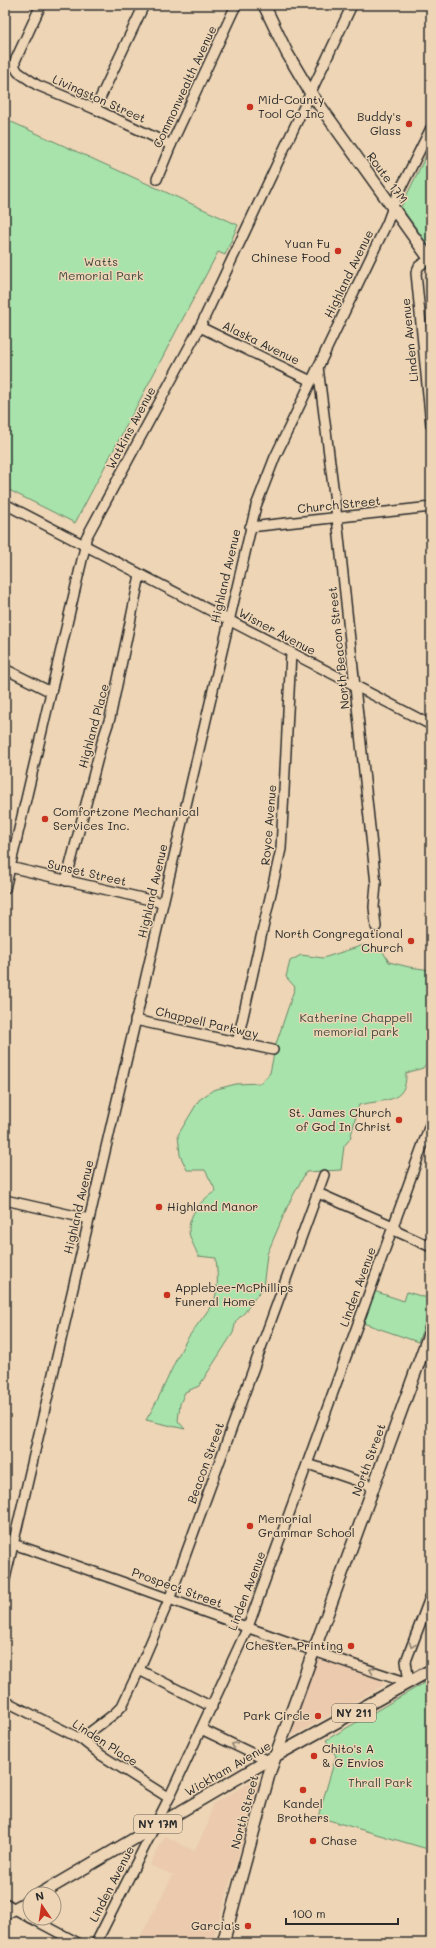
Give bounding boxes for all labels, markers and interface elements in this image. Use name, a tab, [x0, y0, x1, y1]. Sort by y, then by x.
street label: Commonwealth Avenue	[149, 23, 219, 150]
street label: Livingston Street	[50, 70, 149, 126]
place label: Mid-County Tool Co Inc	[258, 91, 324, 121]
marker: Mid-County Tool Co Inc	[245, 102, 255, 112]
place label: Buddy's Glass	[357, 108, 401, 138]
marker: Buddy's Glass	[404, 119, 414, 129]
street label: Route 17M	[364, 149, 412, 206]
street label: Highland Avenue	[320, 227, 376, 320]
place label: Yuan Fu Chinese Food	[251, 235, 330, 265]
marker: Yuan Fu Chinese Food	[333, 246, 343, 256]
park label: Watts Memorial Park	[59, 253, 143, 283]
street label: Linden Avenue	[397, 298, 421, 383]
street label: Alaska Avenue	[220, 317, 303, 368]
street label: Watkins Avenue	[102, 384, 159, 472]
street label: Church Street	[296, 492, 381, 516]
street label: Highland Avenue	[206, 527, 244, 624]
street label: North Beacon Street	[324, 586, 352, 710]
street label: Wisner Avenue	[236, 604, 319, 658]
street label: Highland Place	[74, 682, 112, 770]
street label: Royce Avenue	[257, 784, 279, 866]
place label: Comfortzone Mechanical Services Inc.	[53, 803, 199, 833]
marker: Comfortzone Mechanical Services Inc.	[40, 814, 50, 824]
street label: Highland Avenue	[133, 842, 171, 939]
street label: Sunset Street	[46, 855, 128, 889]
place label: North Congregational Church	[275, 925, 403, 955]
marker: North Congregational Church	[406, 936, 416, 946]
street label: Chappell Parkway	[154, 1002, 260, 1042]
park label: Katherine Chappell memorial park	[300, 1009, 412, 1039]
place label: St. James Church of God In Christ	[289, 1104, 391, 1134]
marker: St. James Church of God In Christ	[394, 1115, 404, 1125]
street label: Highland Avenue	[59, 1158, 97, 1255]
place label: Highland Manor	[167, 1198, 258, 1214]
marker: Highland Manor	[154, 1202, 164, 1212]
street label: Linden Avenue	[335, 1245, 379, 1329]
place label: Applebee-McPhillips Funeral Home	[175, 1279, 294, 1309]
marker: Applebee-McPhillips Funeral Home	[162, 1290, 172, 1300]
street label: Beacon Street	[183, 1420, 227, 1505]
street label: North Street	[348, 1421, 389, 1498]
place label: Memorial Grammar School	[258, 1510, 355, 1540]
marker: Memorial Grammar School	[245, 1521, 255, 1531]
street label: Linden Avenue	[224, 1549, 269, 1633]
street label: Prospect Street	[130, 1563, 225, 1611]
place label: Chester Printing	[246, 1637, 343, 1653]
marker: Chester Printing	[346, 1641, 356, 1651]
one-way arrow	[408, 1641, 416, 1648]
one-way arrow	[369, 1667, 376, 1675]
road number: NY 211	[332, 1704, 376, 1722]
place label: Park Circle	[243, 1707, 310, 1723]
marker: Park Circle	[313, 1711, 323, 1721]
street label: Linden Place	[70, 1715, 141, 1769]
street label: Wickham Avenue	[182, 1737, 273, 1799]
place label: Chito's A & G Envios	[322, 1740, 384, 1770]
one-way arrow	[231, 1742, 239, 1750]
marker: Chito's A & G Envios	[309, 1751, 319, 1761]
street label: North Street	[226, 1773, 262, 1851]
park label: Thrall Park	[348, 1774, 412, 1790]
marker: Kandel Brothers	[298, 1785, 308, 1795]
place label: Kandel Brothers	[277, 1795, 329, 1825]
road number: NY 17M	[134, 1815, 182, 1833]
place label: Chase	[321, 1832, 357, 1848]
marker: Chase	[308, 1836, 318, 1846]
street label: Linden Avenue	[85, 1843, 137, 1924]
north arrow	[22, 1886, 62, 1926]
text: N	[34, 1888, 45, 1904]
scale bar	[286, 1900, 398, 1926]
text: 100 m	[292, 1905, 326, 1921]
place label: Garcia's	[191, 1917, 240, 1933]
marker: Garcia's	[243, 1921, 253, 1931]

